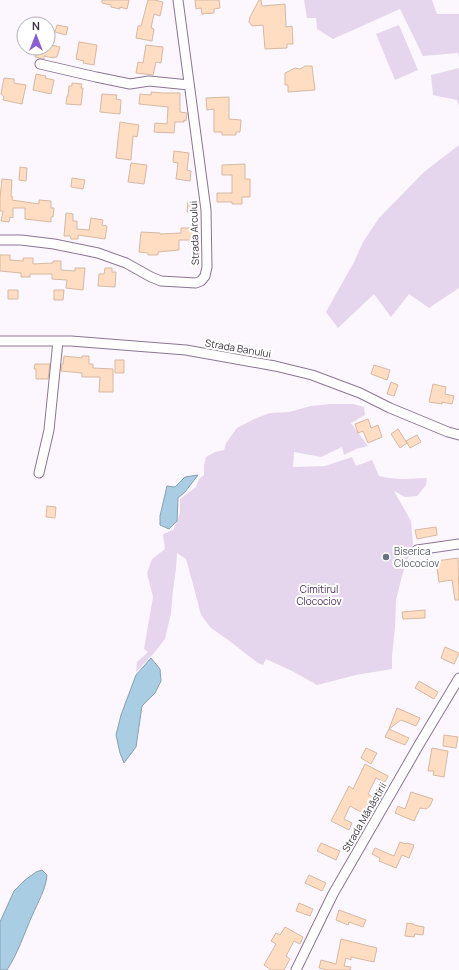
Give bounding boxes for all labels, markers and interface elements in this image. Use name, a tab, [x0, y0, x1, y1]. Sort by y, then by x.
north arrow	[16, 16, 56, 56]
text: N	[32, 18, 40, 33]
street label: Strada Arcului	[186, 201, 202, 265]
street label: Strada Banului	[204, 335, 272, 361]
place label: Biserica Clocociov	[394, 544, 439, 570]
marker: Biserica Clocociov	[381, 552, 391, 562]
park label: Cimitirul Clocociov	[296, 582, 342, 608]
street label: Strada Mănăstirii	[338, 780, 390, 854]

